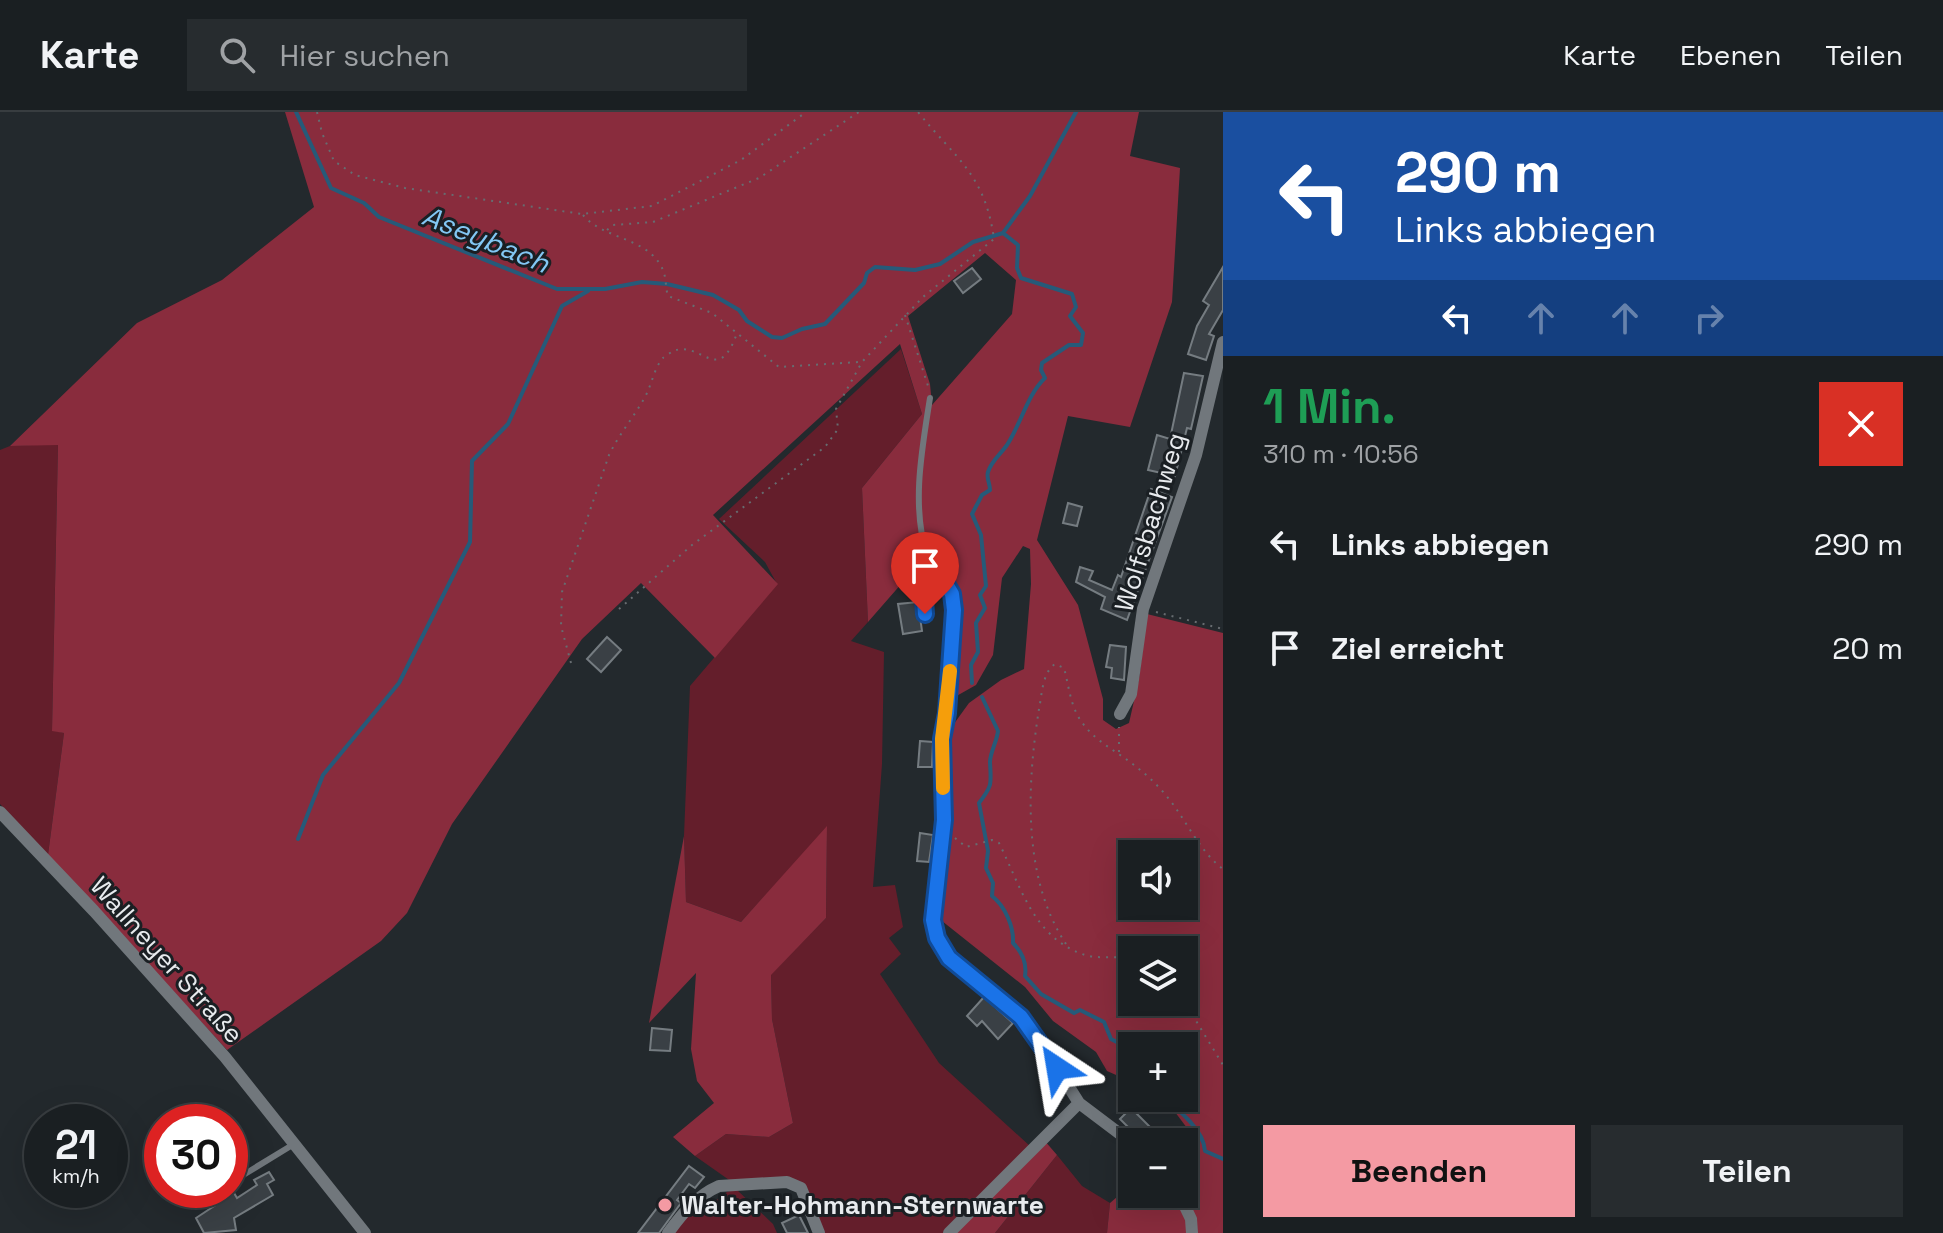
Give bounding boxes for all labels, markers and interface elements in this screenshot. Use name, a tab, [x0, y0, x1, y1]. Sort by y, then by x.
search box	[187, 19, 747, 91]
text: Karte	[40, 31, 139, 79]
icon: search	[215, 33, 259, 77]
text: Hier suchen	[279, 36, 450, 75]
text: Karte	[1563, 37, 1636, 73]
text: Ebenen	[1680, 37, 1781, 73]
text: Teilen	[1825, 37, 1903, 73]
text: 290 m	[1395, 137, 1561, 208]
icon: left	[1263, 144, 1367, 248]
water label: Aseybach	[417, 197, 556, 281]
text: Links abbiegen	[1395, 207, 1656, 253]
icon: left	[1435, 296, 1479, 340]
icon: ahead	[1519, 296, 1563, 340]
icon: ahead	[1603, 296, 1647, 340]
icon: right	[1687, 296, 1731, 340]
text: 1 Min.	[1263, 376, 1396, 437]
button: close	[1819, 382, 1903, 466]
street label: Wolfsbachweg	[1107, 428, 1193, 616]
text: 310 m · 10:56	[1263, 437, 1419, 471]
icon: left	[1263, 522, 1307, 566]
text: Links abbiegen	[1331, 525, 1549, 564]
text: 290 m	[1814, 525, 1903, 564]
pin	[891, 532, 959, 614]
icon: arrive	[903, 544, 947, 588]
icon: arrive	[1263, 626, 1307, 670]
text: Ziel erreicht	[1331, 629, 1504, 668]
text: 20 m	[1832, 629, 1903, 668]
map controls	[1118, 840, 1198, 1208]
button: sound	[1118, 840, 1198, 920]
street label: Wallneyer Straße	[83, 869, 251, 1051]
button: layers	[1118, 936, 1198, 1016]
position arrow	[1015, 1026, 1099, 1110]
button: +	[1118, 1032, 1198, 1112]
speed limit sign: 30	[144, 1104, 248, 1208]
text: 21	[55, 1120, 97, 1171]
button: Beenden	[1263, 1125, 1575, 1217]
button: Teilen	[1591, 1125, 1903, 1217]
button: −	[1118, 1128, 1198, 1208]
text: km/h	[52, 1163, 100, 1189]
place label: Walter-Hohmann-Sternwarte	[681, 1188, 1044, 1222]
marker: Walter-Hohmann-Sternwarte	[656, 1196, 674, 1214]

